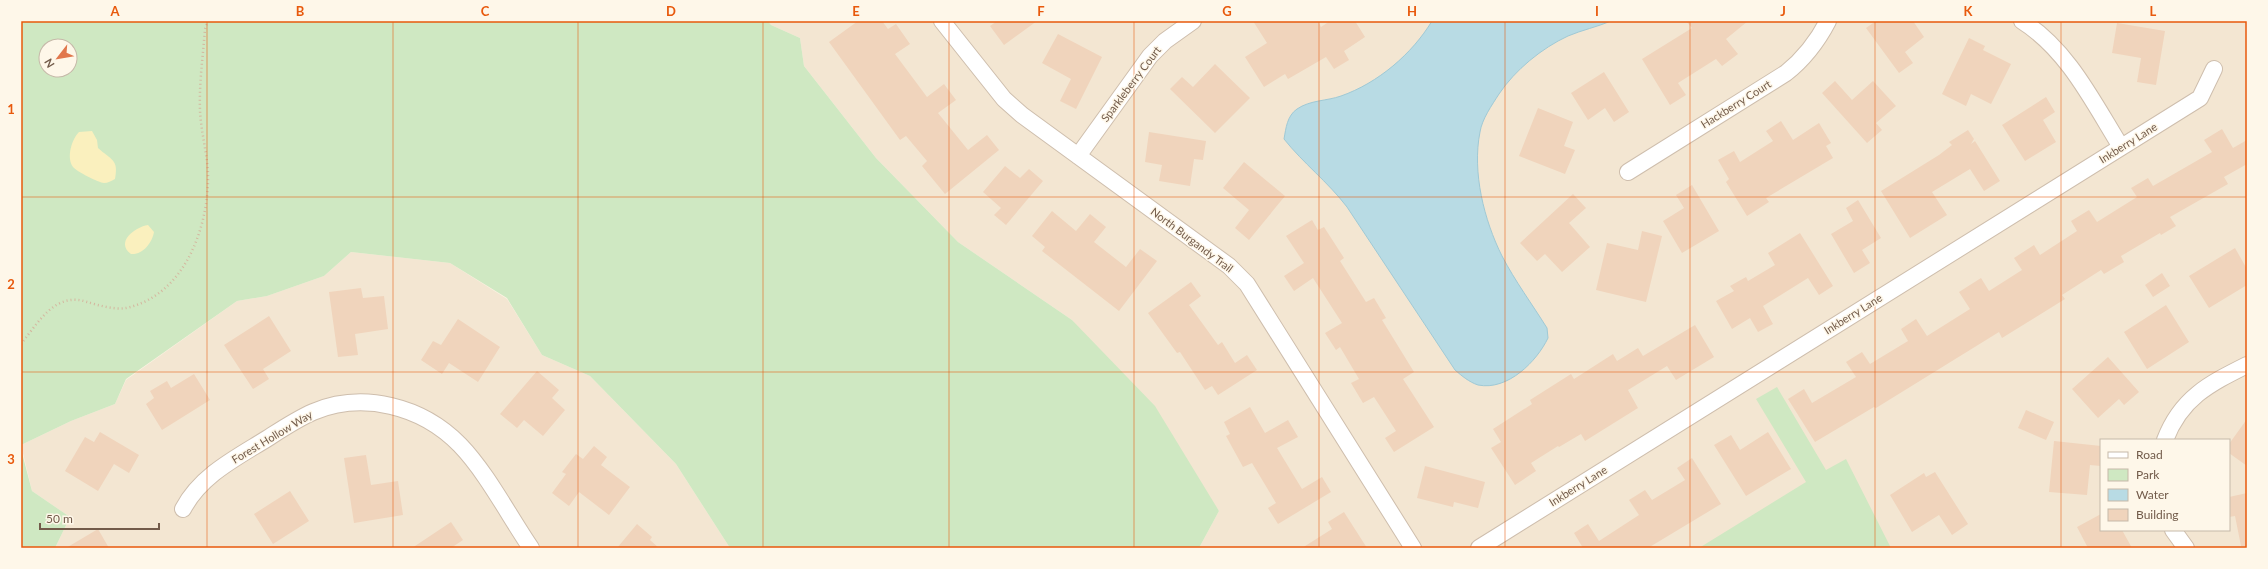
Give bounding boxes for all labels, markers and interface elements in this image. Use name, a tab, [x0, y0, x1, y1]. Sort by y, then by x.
text: A	[109, 3, 120, 19]
text: B	[296, 3, 305, 19]
text: C	[481, 3, 490, 19]
text: D	[666, 3, 676, 19]
text: E	[852, 3, 860, 19]
text: F	[1037, 3, 1045, 19]
text: G	[1222, 3, 1232, 19]
text: H	[1407, 3, 1417, 19]
text: I	[1595, 3, 1599, 19]
text: J	[1780, 3, 1786, 19]
text: K	[1964, 3, 1974, 19]
text: L	[2150, 3, 2157, 19]
north arrow	[38, 38, 78, 78]
street label: Sparkleberry Court	[1098, 43, 1163, 124]
text: N	[41, 56, 57, 70]
street label: Hackberry Court	[1698, 77, 1773, 130]
text: 1	[7, 101, 15, 117]
street label: Inkberry Lane	[2096, 119, 2159, 166]
street label: North Burgandy Trail	[1149, 204, 1236, 275]
text: 2	[7, 276, 15, 292]
street label: Inkberry Lane	[1821, 290, 1884, 337]
street label: Forest Hollow Way	[229, 407, 315, 466]
legend	[2100, 439, 2230, 531]
text: Road	[2136, 447, 2163, 462]
text: 3	[7, 451, 15, 467]
street label: Inkberry Lane	[1546, 462, 1609, 509]
text: Park	[2136, 467, 2160, 482]
text: Water	[2136, 487, 2169, 502]
scale bar	[40, 505, 159, 531]
text: Building	[2136, 507, 2179, 522]
text: 50 m	[46, 511, 73, 526]

